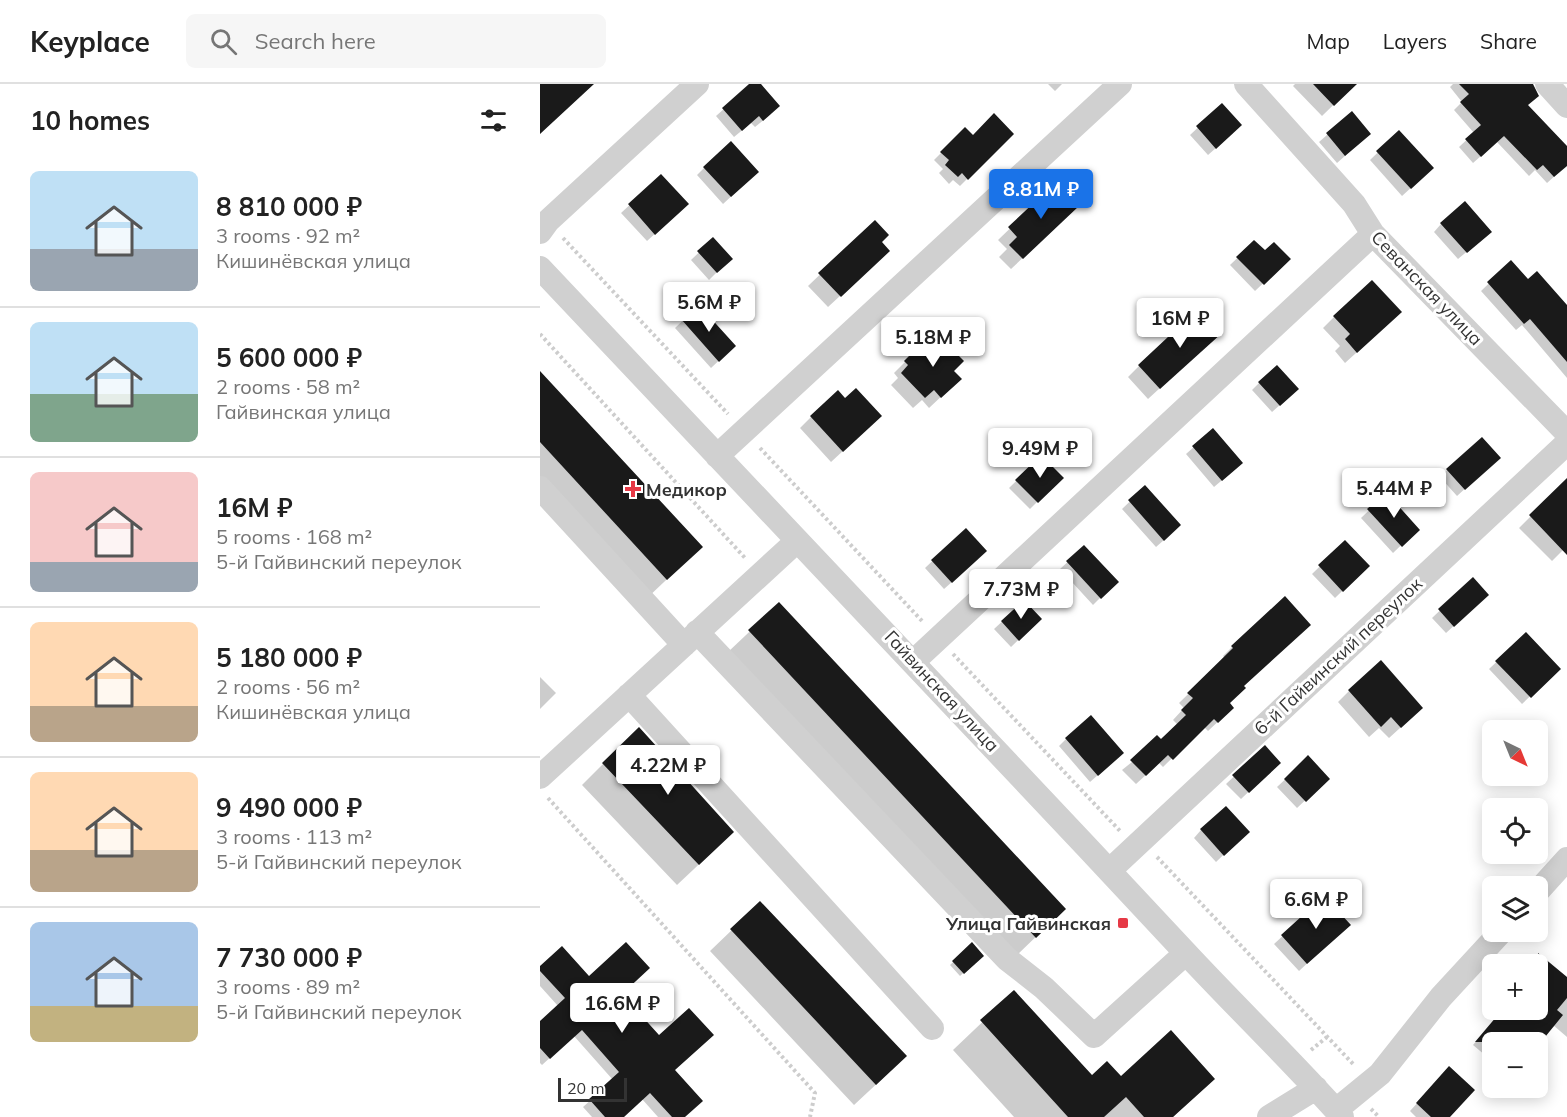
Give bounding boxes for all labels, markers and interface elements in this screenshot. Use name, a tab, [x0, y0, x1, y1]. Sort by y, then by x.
search box	[186, 14, 606, 68]
text: Keyplace	[30, 24, 150, 59]
icon: search	[207, 25, 240, 58]
text: Search here	[255, 27, 376, 55]
text: Map	[1307, 28, 1350, 54]
text: Layers	[1383, 28, 1447, 54]
text: Share	[1480, 28, 1537, 54]
text: 10 homes	[30, 104, 150, 137]
icon: filters	[477, 104, 510, 137]
pin: 8.81M ₽	[986, 169, 1096, 220]
text: 8.81M ₽	[1003, 176, 1079, 201]
text: 8 810 000 ₽	[216, 190, 362, 223]
icon: home	[78, 195, 150, 267]
text: 3 rooms · 92 m²	[216, 223, 360, 248]
street label: Севанская улица	[1366, 226, 1488, 350]
text: Кишинёвская улица	[216, 248, 411, 273]
pin: 5.6M ₽	[660, 282, 758, 333]
text: 5.6M ₽	[677, 289, 741, 314]
pin: 16M ₽	[1138, 298, 1222, 349]
text: 16M ₽	[1151, 305, 1209, 330]
pin: 5.18M ₽	[878, 317, 988, 368]
text: 5.18M ₽	[895, 324, 971, 349]
text: 5 600 000 ₽	[216, 341, 362, 374]
icon: home	[78, 346, 150, 418]
text: 2 rooms · 58 m²	[216, 374, 360, 399]
text: Гайвинская улица	[216, 399, 391, 424]
pin: 9.49M ₽	[985, 428, 1095, 479]
text: 9.49M ₽	[1002, 435, 1078, 460]
pin: 5.44M ₽	[1339, 468, 1449, 519]
text: 5.44M ₽	[1356, 475, 1432, 500]
place label: Медикор	[646, 478, 727, 501]
marker: Медикор	[624, 480, 642, 498]
text: 16M ₽	[216, 491, 293, 524]
icon: home	[78, 496, 150, 568]
text: 5 rooms · 168 m²	[216, 524, 372, 549]
text: 5-й Гайвинский переулок	[216, 549, 462, 574]
pin: 7.73M ₽	[966, 569, 1076, 620]
street label: 6-й Гайвинский переулок	[1249, 572, 1427, 740]
text: 7.73M ₽	[983, 576, 1059, 601]
street label: Гайвинская улица	[880, 626, 1004, 756]
text: 5 180 000 ₽	[216, 641, 362, 674]
icon: home	[78, 646, 150, 718]
text: 2 rooms · 56 m²	[216, 674, 360, 699]
text: Кишинёвская улица	[216, 699, 411, 724]
north arrow	[1482, 720, 1548, 786]
map controls	[1482, 720, 1548, 1098]
pin: 4.22M ₽	[613, 745, 723, 796]
text: 4.22M ₽	[630, 752, 706, 777]
text: 9 490 000 ₽	[216, 791, 362, 824]
icon: home	[78, 796, 150, 868]
button: locate	[1482, 798, 1548, 864]
text: 3 rooms · 113 m²	[216, 824, 372, 849]
text: 5-й Гайвинский переулок	[216, 849, 462, 874]
button: layers	[1482, 876, 1548, 942]
pin: 6.6M ₽	[1267, 879, 1365, 930]
text: 6.6M ₽	[1284, 886, 1348, 911]
place label: Улица Гайвинская	[945, 912, 1111, 935]
marker: Улица Гайвинская	[1116, 916, 1130, 930]
text: 7 730 000 ₽	[216, 941, 362, 974]
icon: home	[78, 946, 150, 1018]
button: +	[1482, 954, 1548, 1020]
text: 3 rooms · 89 m²	[216, 974, 360, 999]
pin: 16.6M ₽	[567, 983, 677, 1034]
text: 16.6M ₽	[584, 990, 660, 1015]
text: 5-й Гайвинский переулок	[216, 999, 462, 1024]
button: −	[1482, 1032, 1548, 1098]
scale bar	[558, 1075, 627, 1102]
text: 20 m	[567, 1078, 604, 1098]

